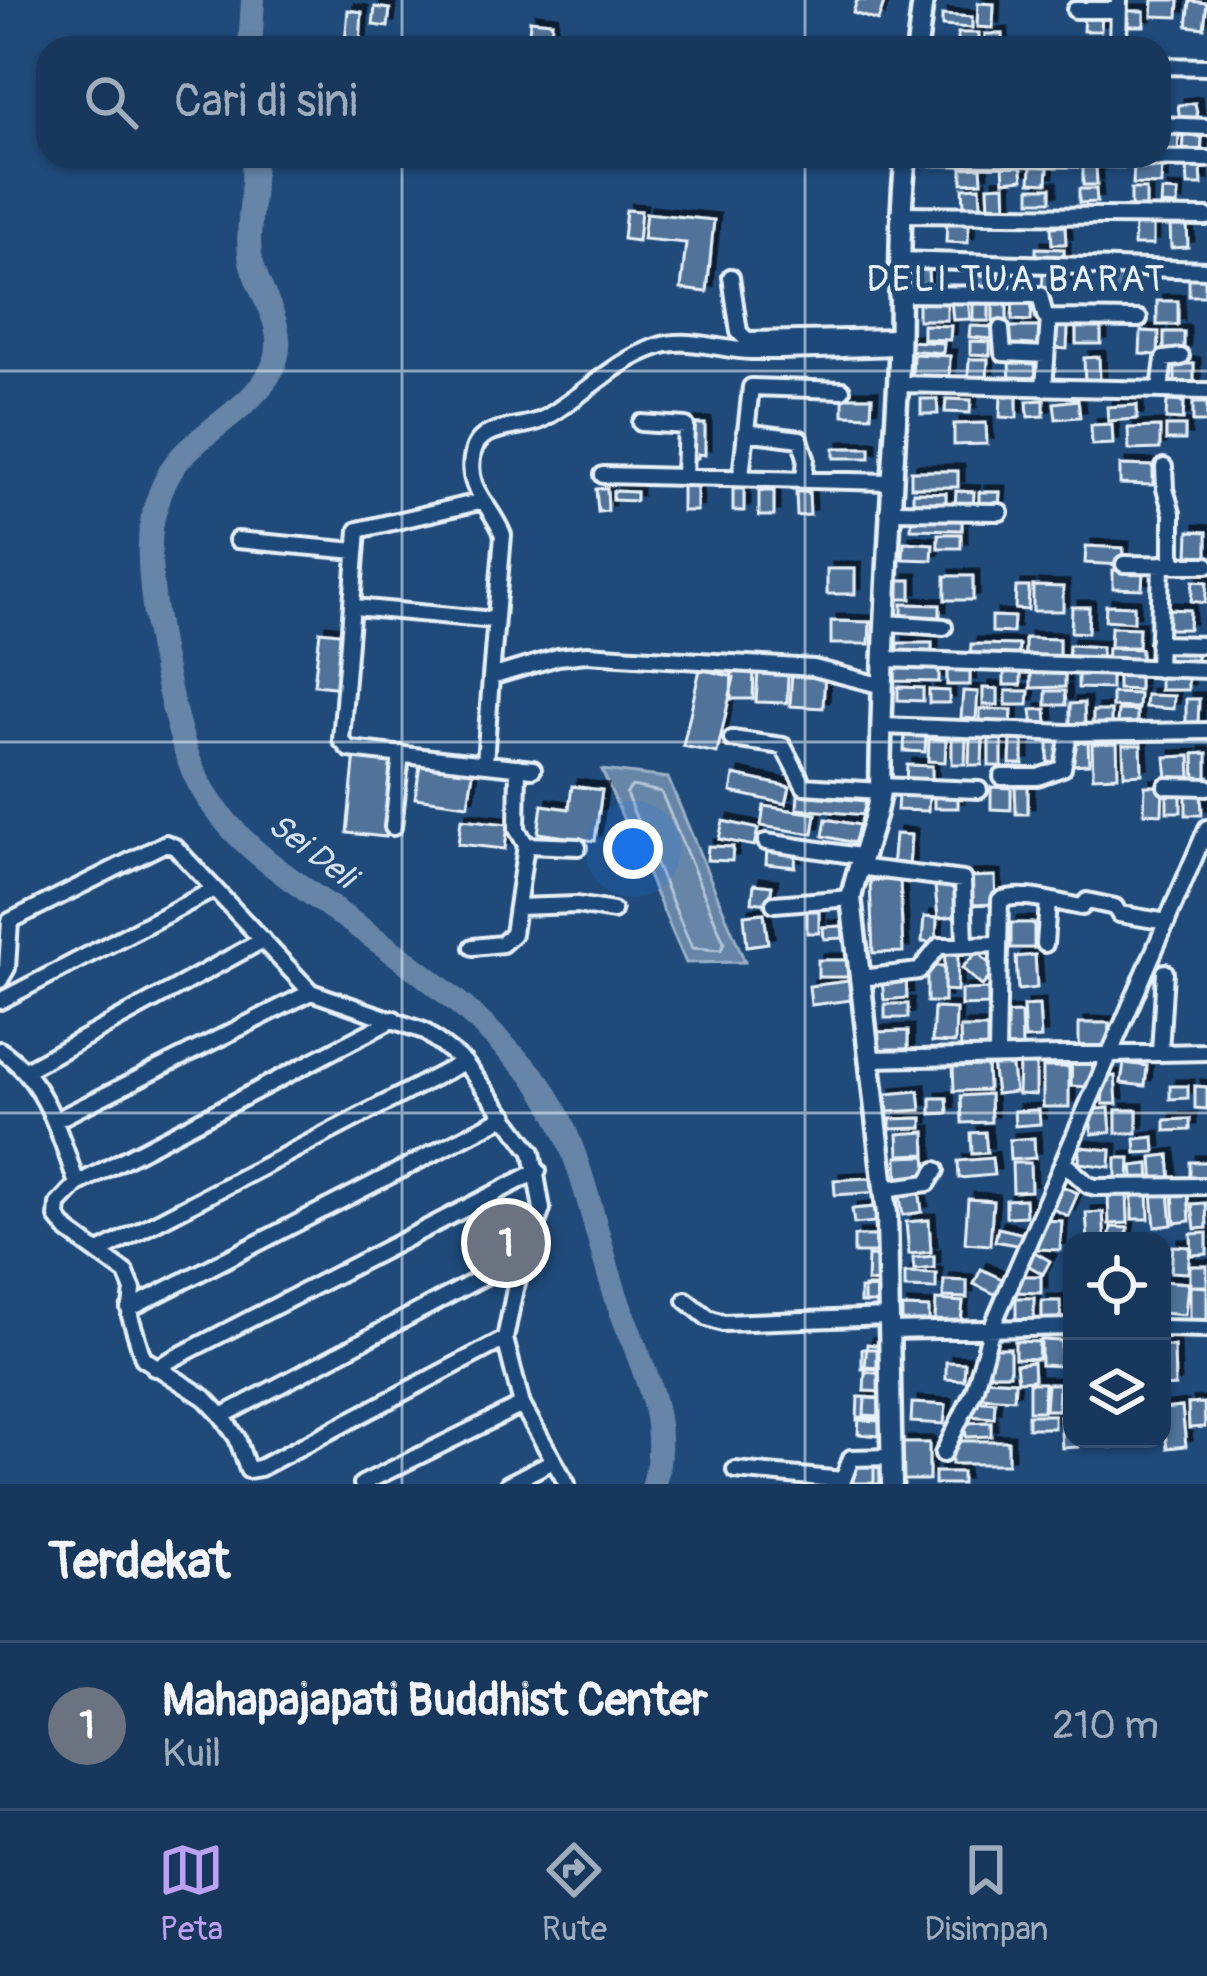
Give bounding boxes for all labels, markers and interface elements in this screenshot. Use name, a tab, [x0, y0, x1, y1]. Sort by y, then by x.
search box	[36, 36, 1171, 168]
icon: search	[78, 69, 144, 135]
text: Cari di sini	[174, 74, 358, 130]
district label: DELI TUA BARAT	[866, 257, 1168, 302]
water label: Sei Deli	[260, 805, 368, 900]
your location	[603, 819, 663, 879]
pin: 1	[467, 1198, 545, 1288]
map controls	[1063, 1232, 1171, 1448]
button: locate	[1063, 1232, 1171, 1340]
button: layers	[1063, 1340, 1171, 1448]
text: Terdekat	[48, 1530, 230, 1594]
text: Mahapajapati Buddhist Center	[162, 1673, 708, 1729]
text: 1	[79, 1701, 95, 1750]
text: 210 m	[1052, 1701, 1159, 1750]
text: Kuil	[162, 1729, 221, 1778]
tab: Peta	[158, 1837, 224, 1950]
tab: Rute	[541, 1837, 607, 1950]
tab: Disimpan	[924, 1837, 1049, 1950]

